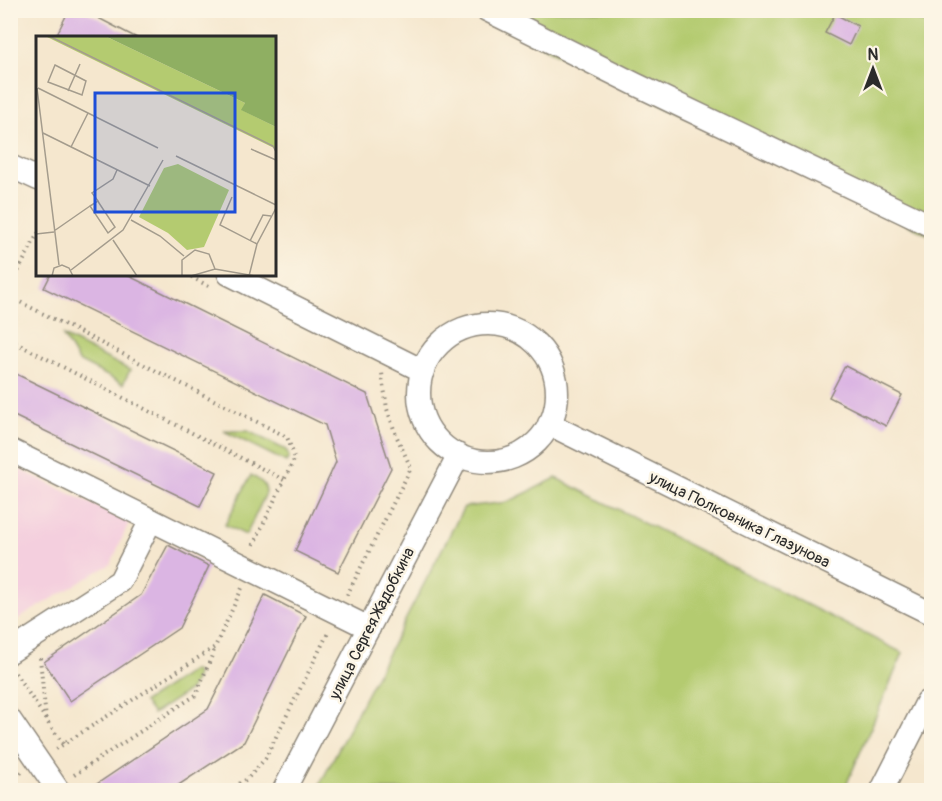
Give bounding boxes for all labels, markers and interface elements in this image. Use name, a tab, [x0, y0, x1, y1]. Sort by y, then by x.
inset map	[36, 36, 276, 276]
north arrow	[843, 39, 903, 99]
text: N	[868, 45, 879, 65]
street label: улица Полковника Глазунова	[645, 467, 833, 572]
street label: улица Сергея Жадобкина	[324, 544, 419, 704]

